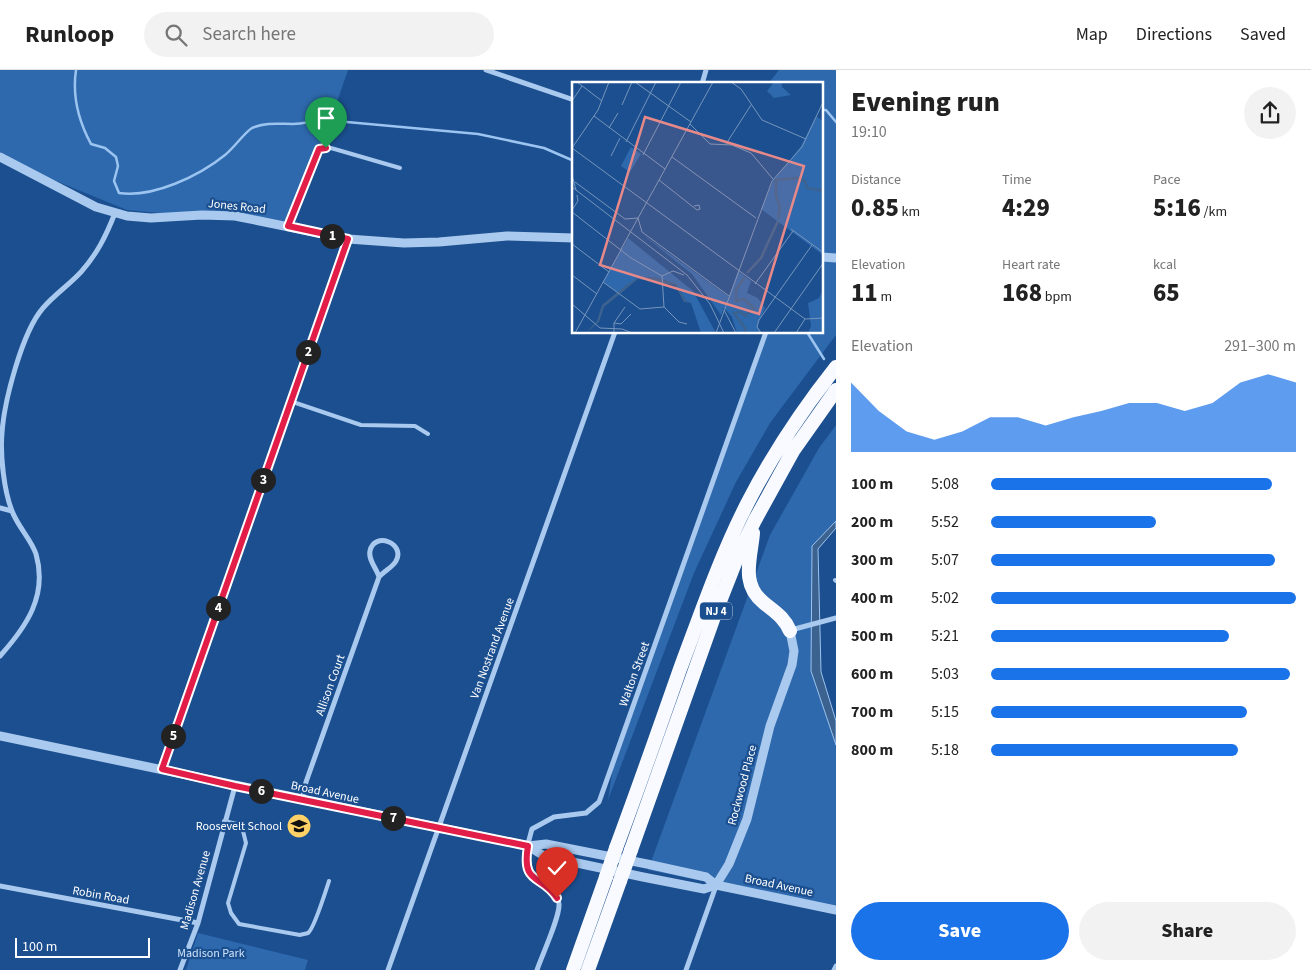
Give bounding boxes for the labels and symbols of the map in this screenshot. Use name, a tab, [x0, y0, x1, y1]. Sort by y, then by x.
inset map	[572, 82, 824, 334]
pin	[305, 97, 347, 148]
street label: Jones Road	[207, 195, 267, 218]
pin: 1	[320, 224, 344, 248]
pin: 2	[296, 340, 320, 364]
pin: 3	[250, 468, 276, 492]
street label: Van Nostrand Avenue	[466, 595, 519, 701]
pin: 4	[206, 596, 230, 620]
road number: NJ 4	[700, 602, 732, 620]
street label: Walton Street	[615, 639, 654, 709]
street label: Allison Court	[312, 652, 349, 718]
pin: 5	[160, 724, 186, 748]
street label: Rockwood Place	[724, 743, 761, 827]
street label: Broad Avenue	[289, 777, 361, 808]
pin: 6	[248, 778, 274, 804]
pin: 7	[380, 806, 406, 830]
school or university icon: Roosevelt School	[286, 813, 312, 839]
place label: Roosevelt School	[196, 818, 282, 835]
pin	[536, 847, 578, 898]
street label: Madison Avenue	[176, 848, 215, 932]
street label: Broad Avenue	[743, 870, 815, 901]
street label: Robin Road	[71, 882, 131, 909]
scale bar	[15, 935, 150, 958]
park label: Madison Park	[177, 945, 245, 962]

